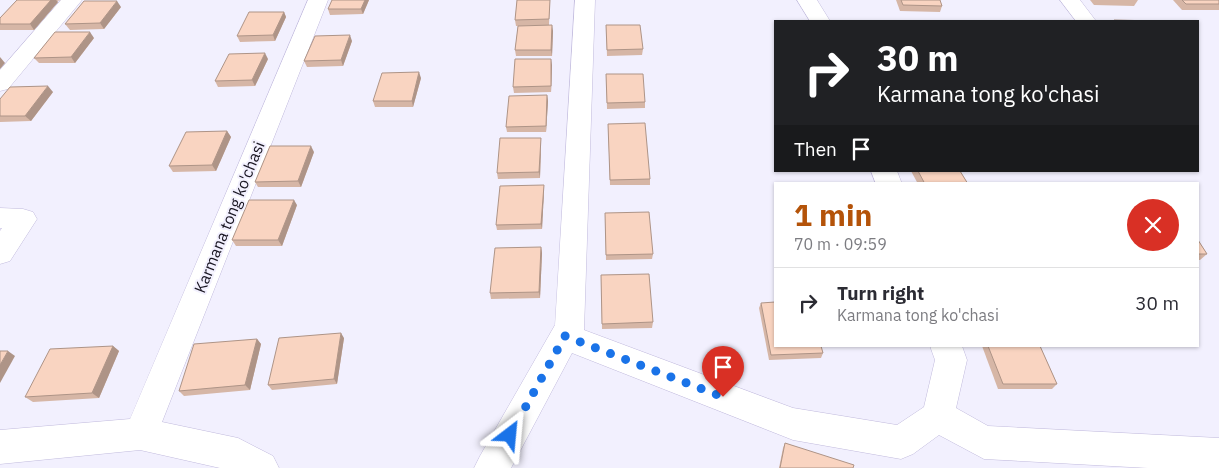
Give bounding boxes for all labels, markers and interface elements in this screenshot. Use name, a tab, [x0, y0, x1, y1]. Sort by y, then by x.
text: 30 m	[877, 35, 959, 81]
icon: right	[794, 40, 859, 105]
text: Karmana tong ko'chasi	[877, 79, 1100, 108]
icon: arrive	[847, 135, 875, 163]
text: Then	[794, 137, 837, 161]
street label: Karmana tong ko'chasi	[189, 138, 269, 296]
text: 1 min	[794, 195, 872, 234]
button: close	[1127, 199, 1179, 251]
text: 70 m · 09:59	[794, 234, 887, 254]
text: Turn right	[837, 281, 924, 305]
icon: right	[794, 289, 822, 317]
text: 30 m	[1135, 291, 1179, 315]
text: Karmana tong ko'chasi	[837, 305, 999, 325]
pin	[702, 346, 744, 397]
icon: arrive	[709, 353, 737, 381]
position arrow	[483, 408, 535, 460]

